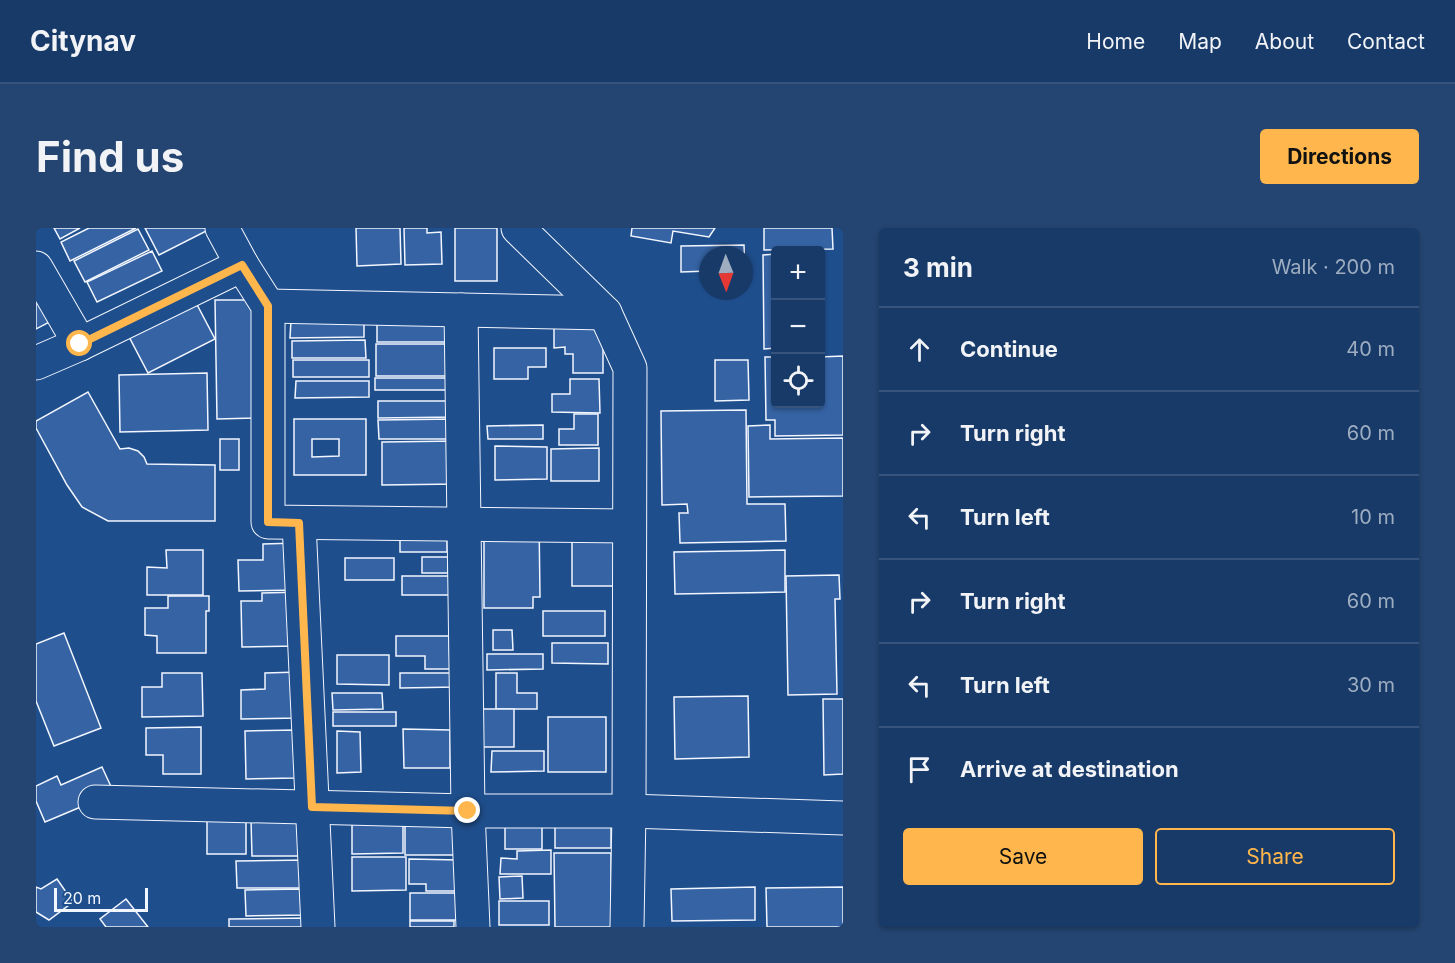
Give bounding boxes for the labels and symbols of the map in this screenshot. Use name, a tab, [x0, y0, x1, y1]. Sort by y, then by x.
north arrow	[699, 246, 753, 300]
route start	[66, 330, 92, 356]
route end	[454, 797, 480, 823]
scale bar	[54, 885, 148, 912]

